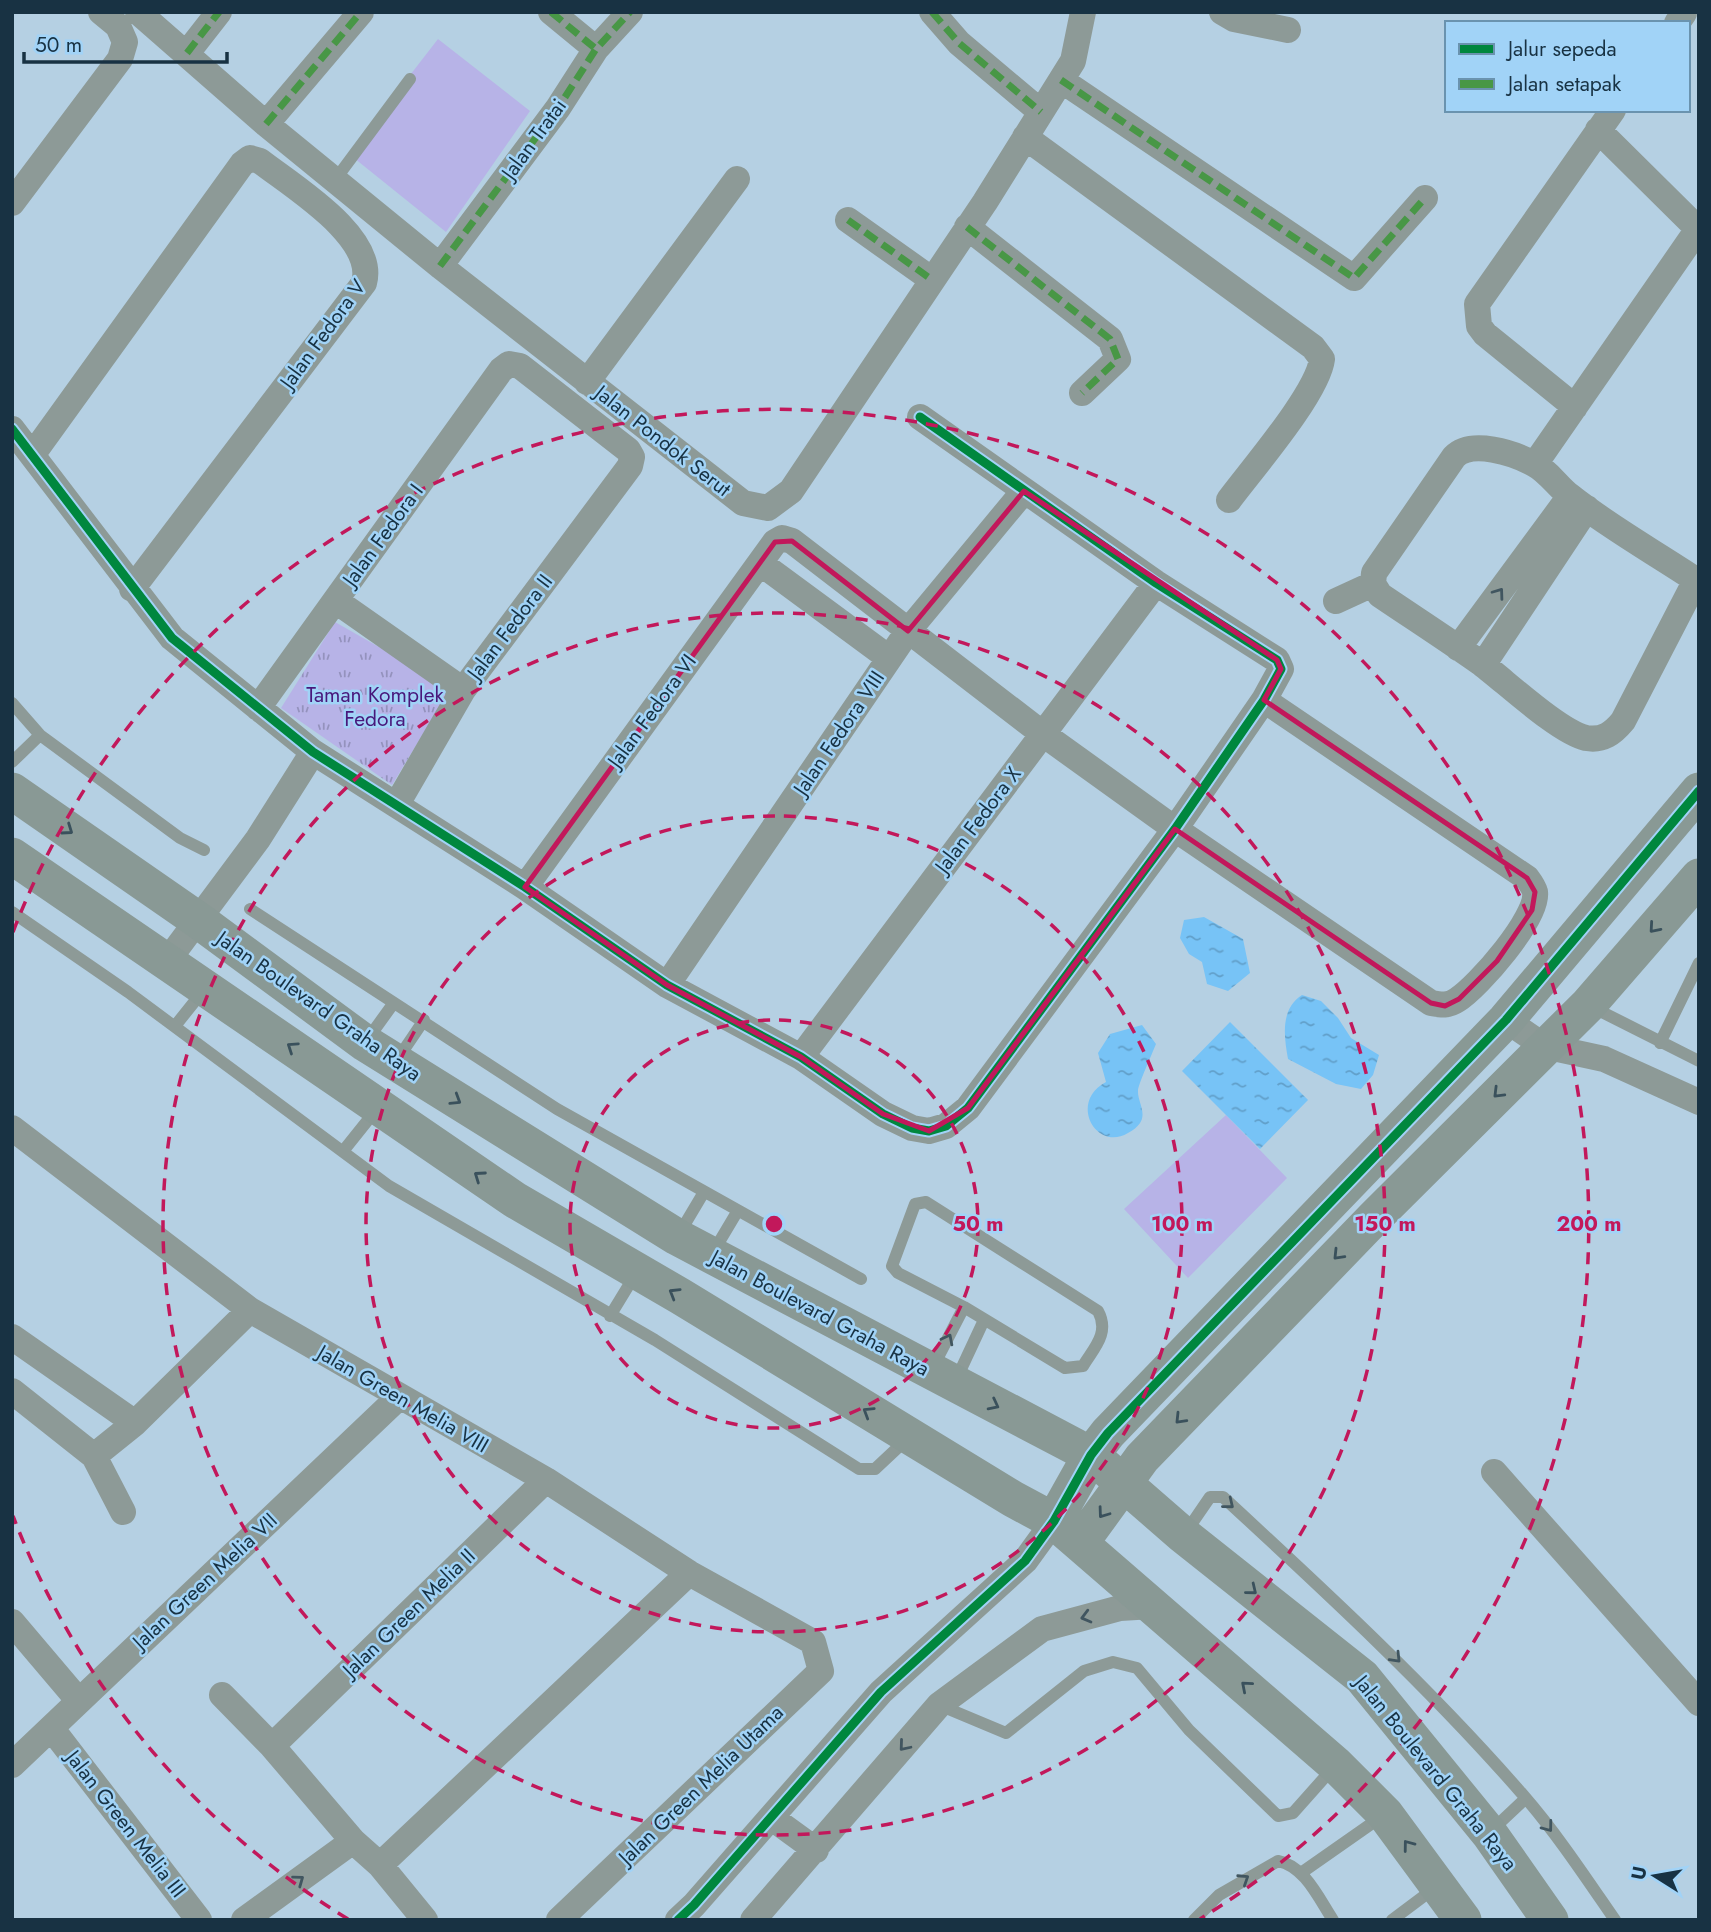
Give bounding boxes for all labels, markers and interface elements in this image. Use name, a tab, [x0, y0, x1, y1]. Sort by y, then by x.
scale bar	[24, 21, 228, 65]
legend	[1445, 21, 1690, 112]
text: 50 m	[35, 30, 82, 60]
text: Jalur sepeda	[1505, 34, 1617, 64]
text: Jalan setapak	[1505, 69, 1622, 99]
street label: Jalan Tratai	[493, 92, 574, 188]
street label: Jalan Fedora V	[271, 273, 373, 397]
street label: Jalan Pondok Serut	[586, 376, 737, 504]
street label: Jalan Fedora I	[334, 478, 430, 595]
street label: Jalan Fedora II	[458, 568, 560, 689]
one-way arrow	[1490, 588, 1503, 600]
street label: Jalan Fedora VI	[599, 648, 704, 777]
street label: Jalan Fedora VIII	[785, 665, 892, 804]
park label: Taman Komplek Fedora	[306, 680, 445, 734]
street label: Jalan Fedora X	[926, 760, 1028, 882]
one-way arrow	[60, 822, 73, 834]
one-way arrow	[1650, 920, 1662, 933]
street label: Jalan Boulevard Graha Raya	[208, 922, 427, 1088]
one-way arrow	[287, 1043, 300, 1055]
one-way arrow	[1493, 1085, 1506, 1098]
one-way arrow	[448, 1091, 461, 1104]
one-way arrow	[474, 1172, 487, 1184]
text: 50 m	[953, 1209, 1003, 1239]
text: 100 m	[1151, 1209, 1213, 1239]
text: 150 m	[1354, 1209, 1416, 1239]
text: 200 m	[1556, 1209, 1622, 1239]
centre of rings	[762, 1212, 786, 1236]
street label: Jalan Boulevard Graha Raya	[703, 1241, 935, 1383]
one-way arrow	[1334, 1247, 1347, 1260]
one-way arrow	[669, 1288, 682, 1301]
one-way arrow	[940, 1334, 953, 1346]
street label: Jalan Green Melia VIII	[309, 1336, 494, 1460]
one-way arrow	[987, 1396, 999, 1410]
one-way arrow	[863, 1407, 876, 1420]
one-way arrow	[1176, 1411, 1189, 1424]
one-way arrow	[1221, 1495, 1234, 1508]
one-way arrow	[1099, 1505, 1111, 1518]
street label: Jalan Green Melia VII	[124, 1506, 284, 1658]
street label: Jalan Green Melia II	[334, 1542, 482, 1686]
one-way arrow	[1244, 1581, 1257, 1594]
one-way arrow	[1080, 1609, 1092, 1623]
one-way arrow	[1387, 1650, 1400, 1663]
street label: Jalan Boulevard Graha Raya	[1346, 1666, 1524, 1877]
one-way arrow	[1241, 1682, 1254, 1694]
street label: Jalan Green Melia Utama	[610, 1698, 790, 1874]
one-way arrow	[900, 1738, 912, 1751]
street label: Jalan Green Melia III	[57, 1742, 193, 1904]
one-way arrow	[1539, 1819, 1552, 1832]
one-way arrow	[1404, 1840, 1417, 1853]
north arrow	[1620, 1841, 1690, 1911]
text: U	[1624, 1864, 1653, 1882]
one-way arrow	[1237, 1875, 1250, 1888]
one-way arrow	[291, 1876, 303, 1888]

